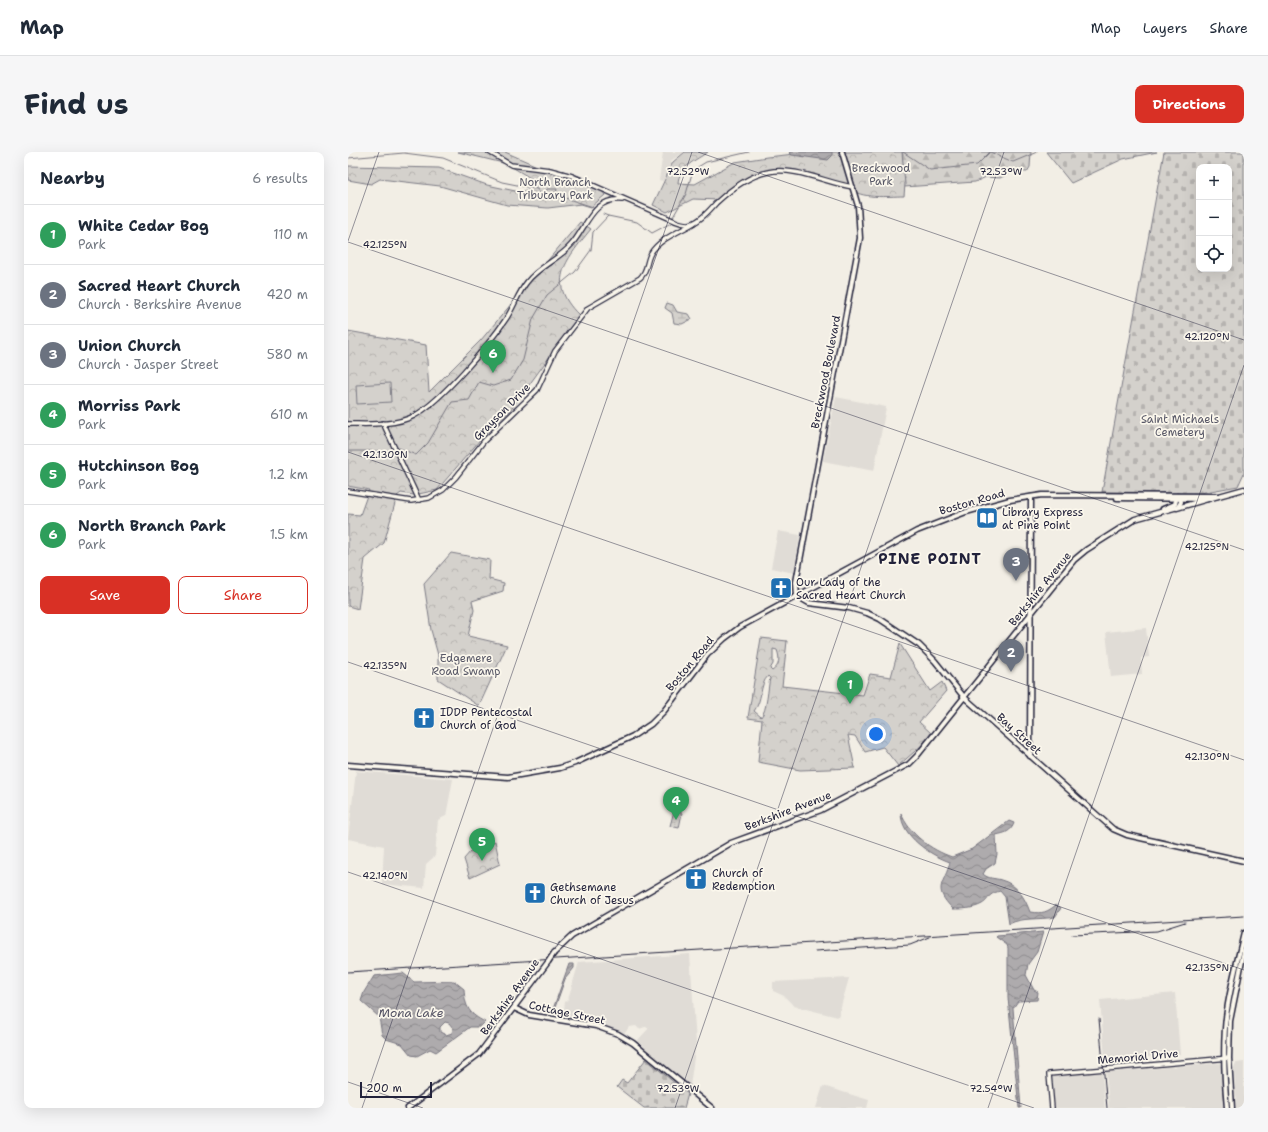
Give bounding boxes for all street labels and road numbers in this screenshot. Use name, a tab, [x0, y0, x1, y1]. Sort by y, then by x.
street label: Breckwood Boulevard	[808, 314, 844, 430]
street label: Grayson Drive	[470, 380, 534, 444]
street label: Boston Road	[938, 485, 1006, 518]
street label: Berkshire Avenue	[1005, 549, 1075, 629]
street label: Boston Road	[663, 633, 717, 695]
street label: Bay Street	[993, 710, 1045, 758]
street label: Berkshire Avenue	[743, 788, 833, 834]
street label: Berkshire Avenue	[477, 956, 543, 1038]
street label: Cottage Street	[527, 998, 607, 1028]
street label: Memorial Drive	[1097, 1046, 1179, 1068]

